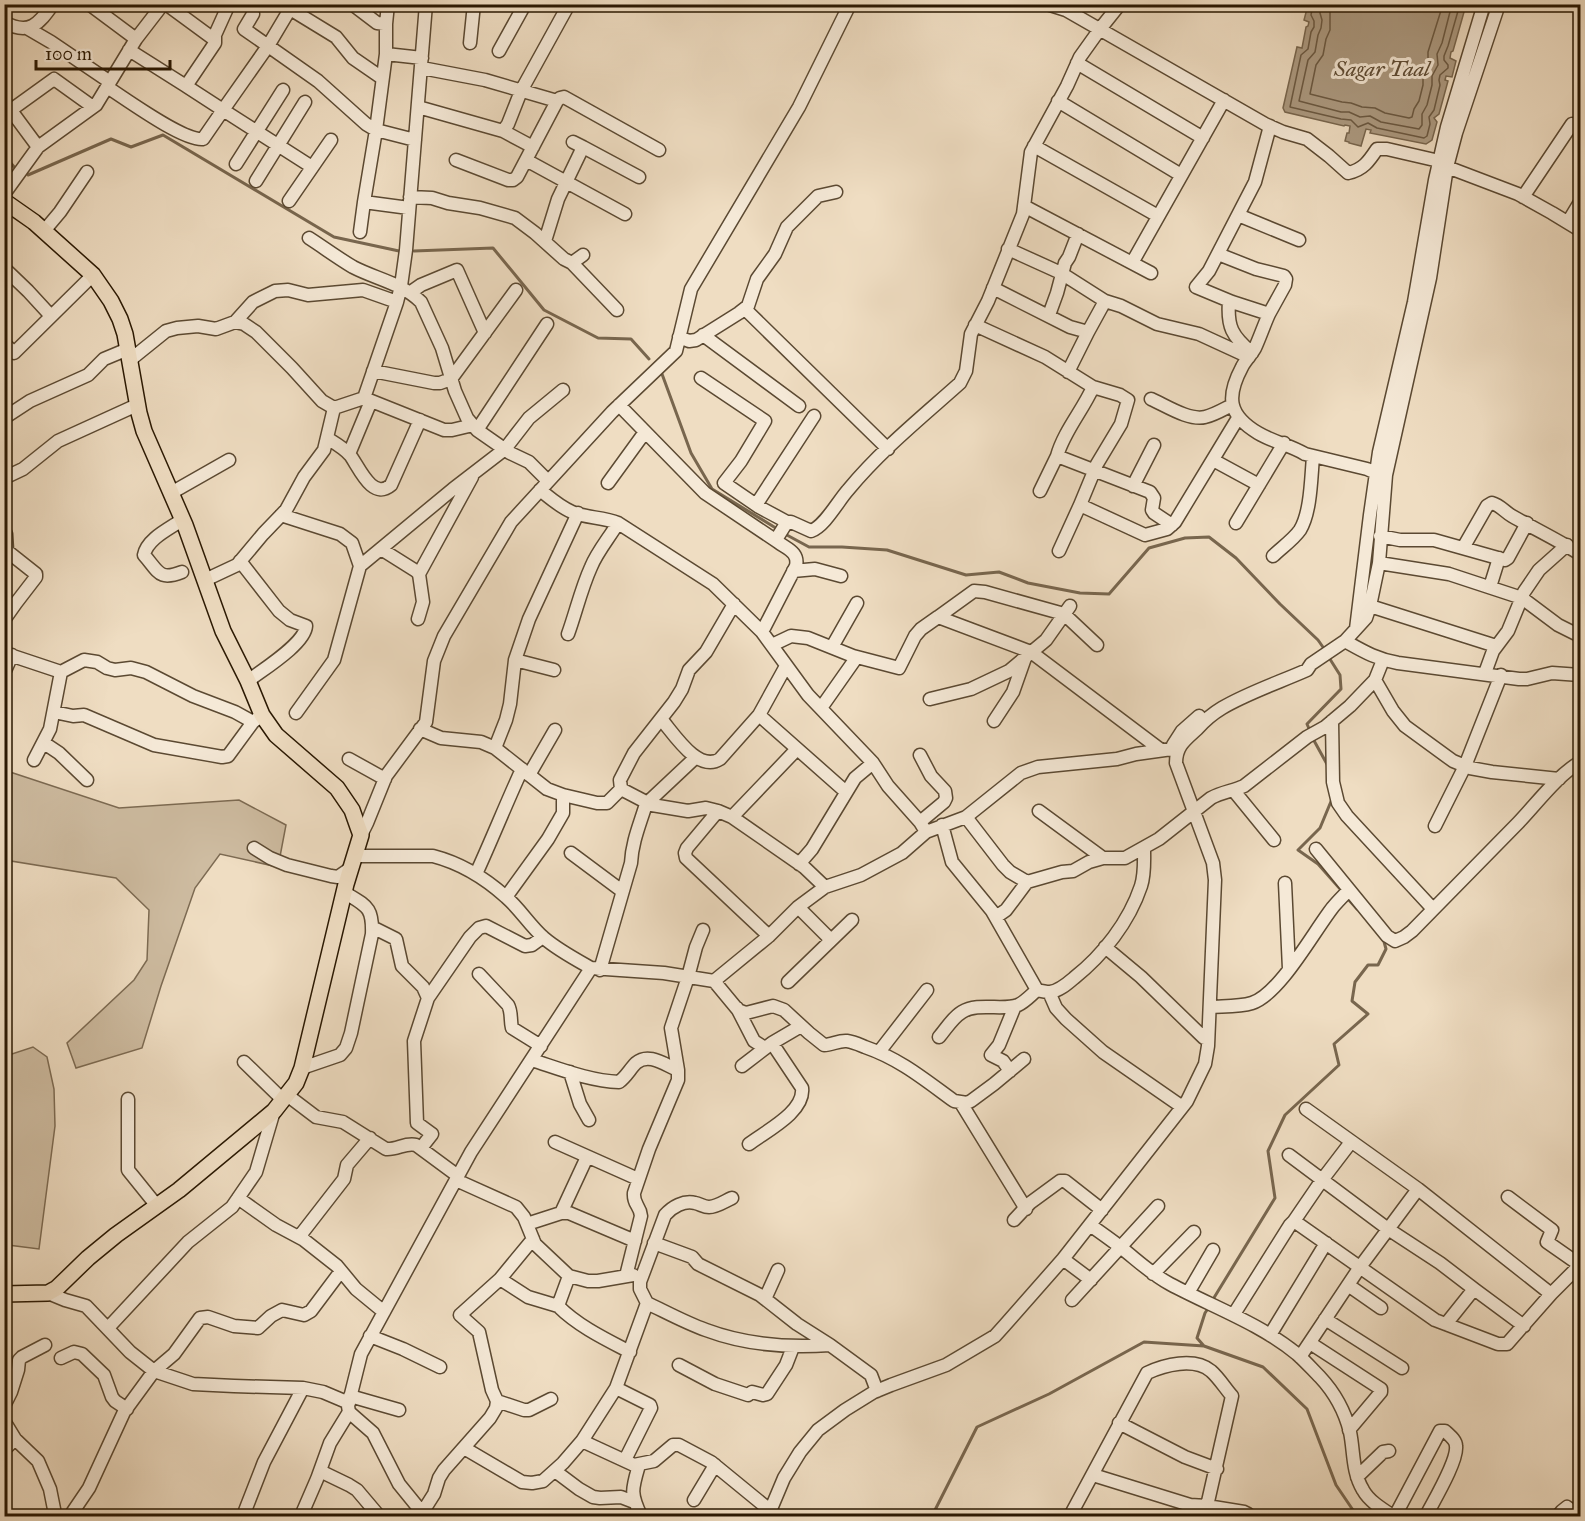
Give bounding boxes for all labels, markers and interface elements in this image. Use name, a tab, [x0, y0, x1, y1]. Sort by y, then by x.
scale bar	[36, 33, 170, 71]
text: 100 m	[45, 43, 92, 65]
water label: Sagar Taal	[1333, 55, 1432, 82]

